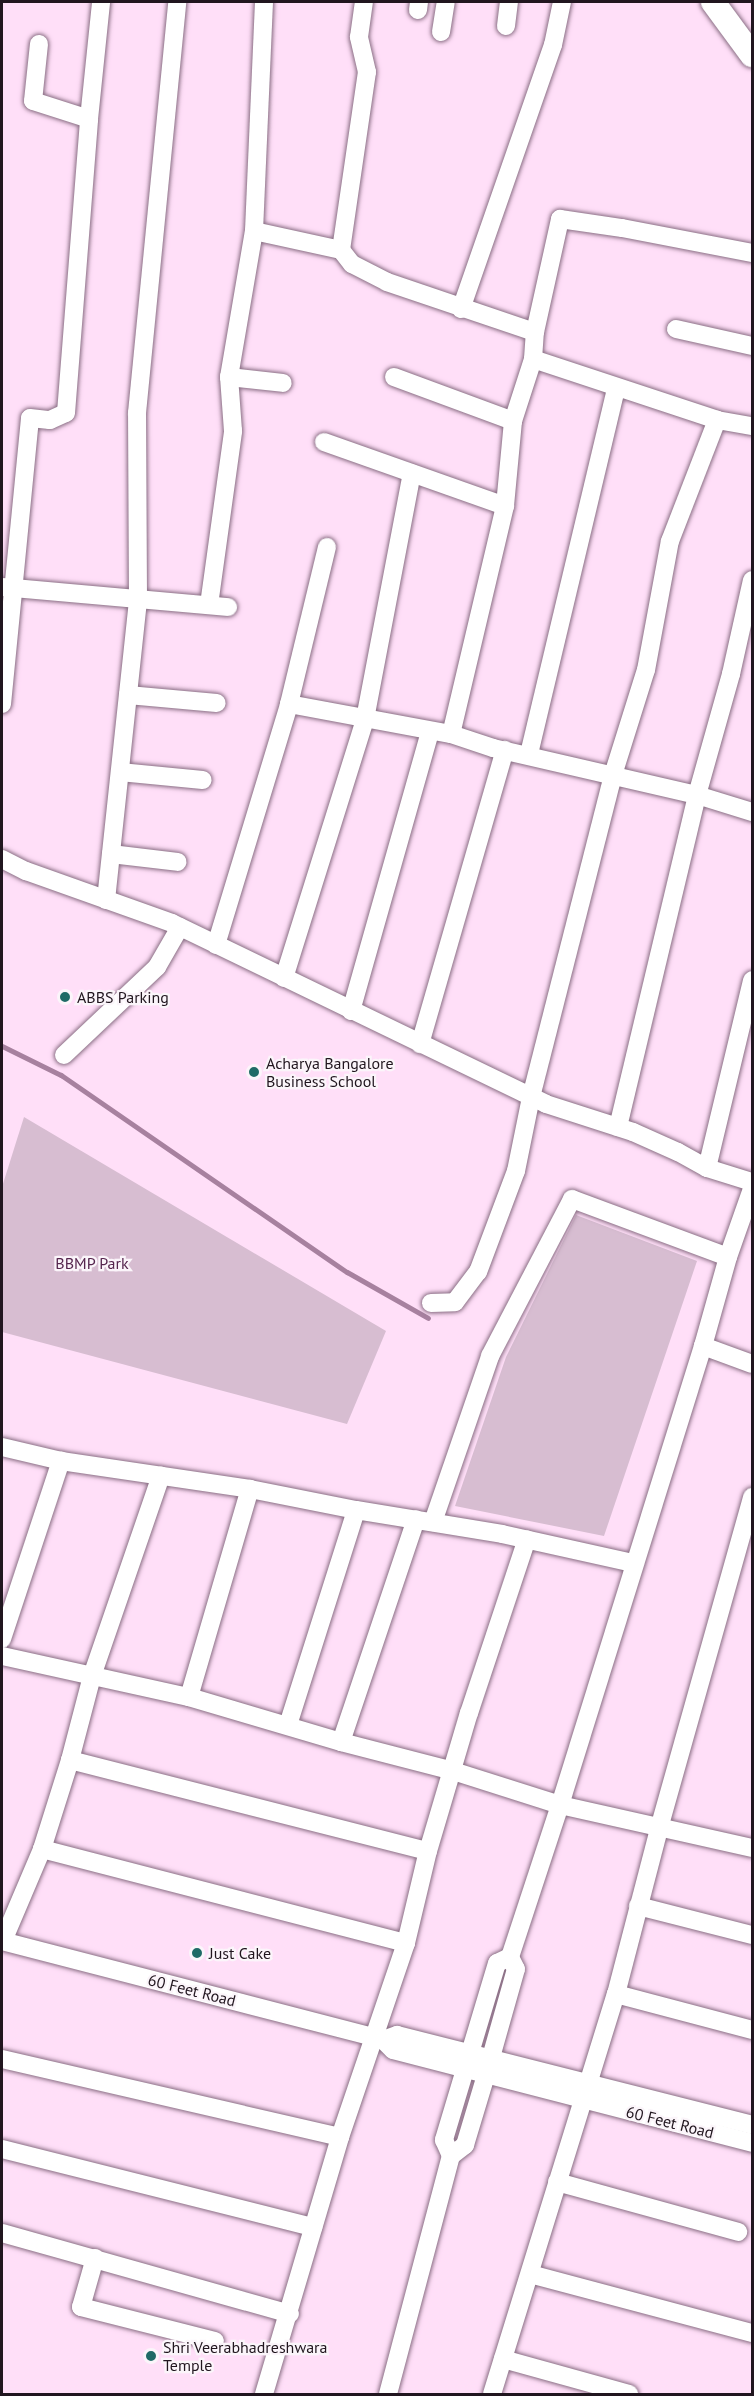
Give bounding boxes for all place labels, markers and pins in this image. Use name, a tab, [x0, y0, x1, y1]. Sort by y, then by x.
place label: ABBS Parking	[77, 987, 169, 1007]
marker: ABBS Parking	[58, 990, 72, 1004]
place label: Acharya Bangalore Business School	[266, 1053, 394, 1091]
marker: Acharya Bangalore Business School	[247, 1065, 261, 1079]
place label: Just Cake	[209, 1943, 271, 1963]
marker: Just Cake	[190, 1946, 204, 1960]
place label: Shri Veerabhadreshwara Temple	[163, 2337, 328, 2375]
marker: Shri Veerabhadreshwara Temple	[144, 2349, 158, 2363]

